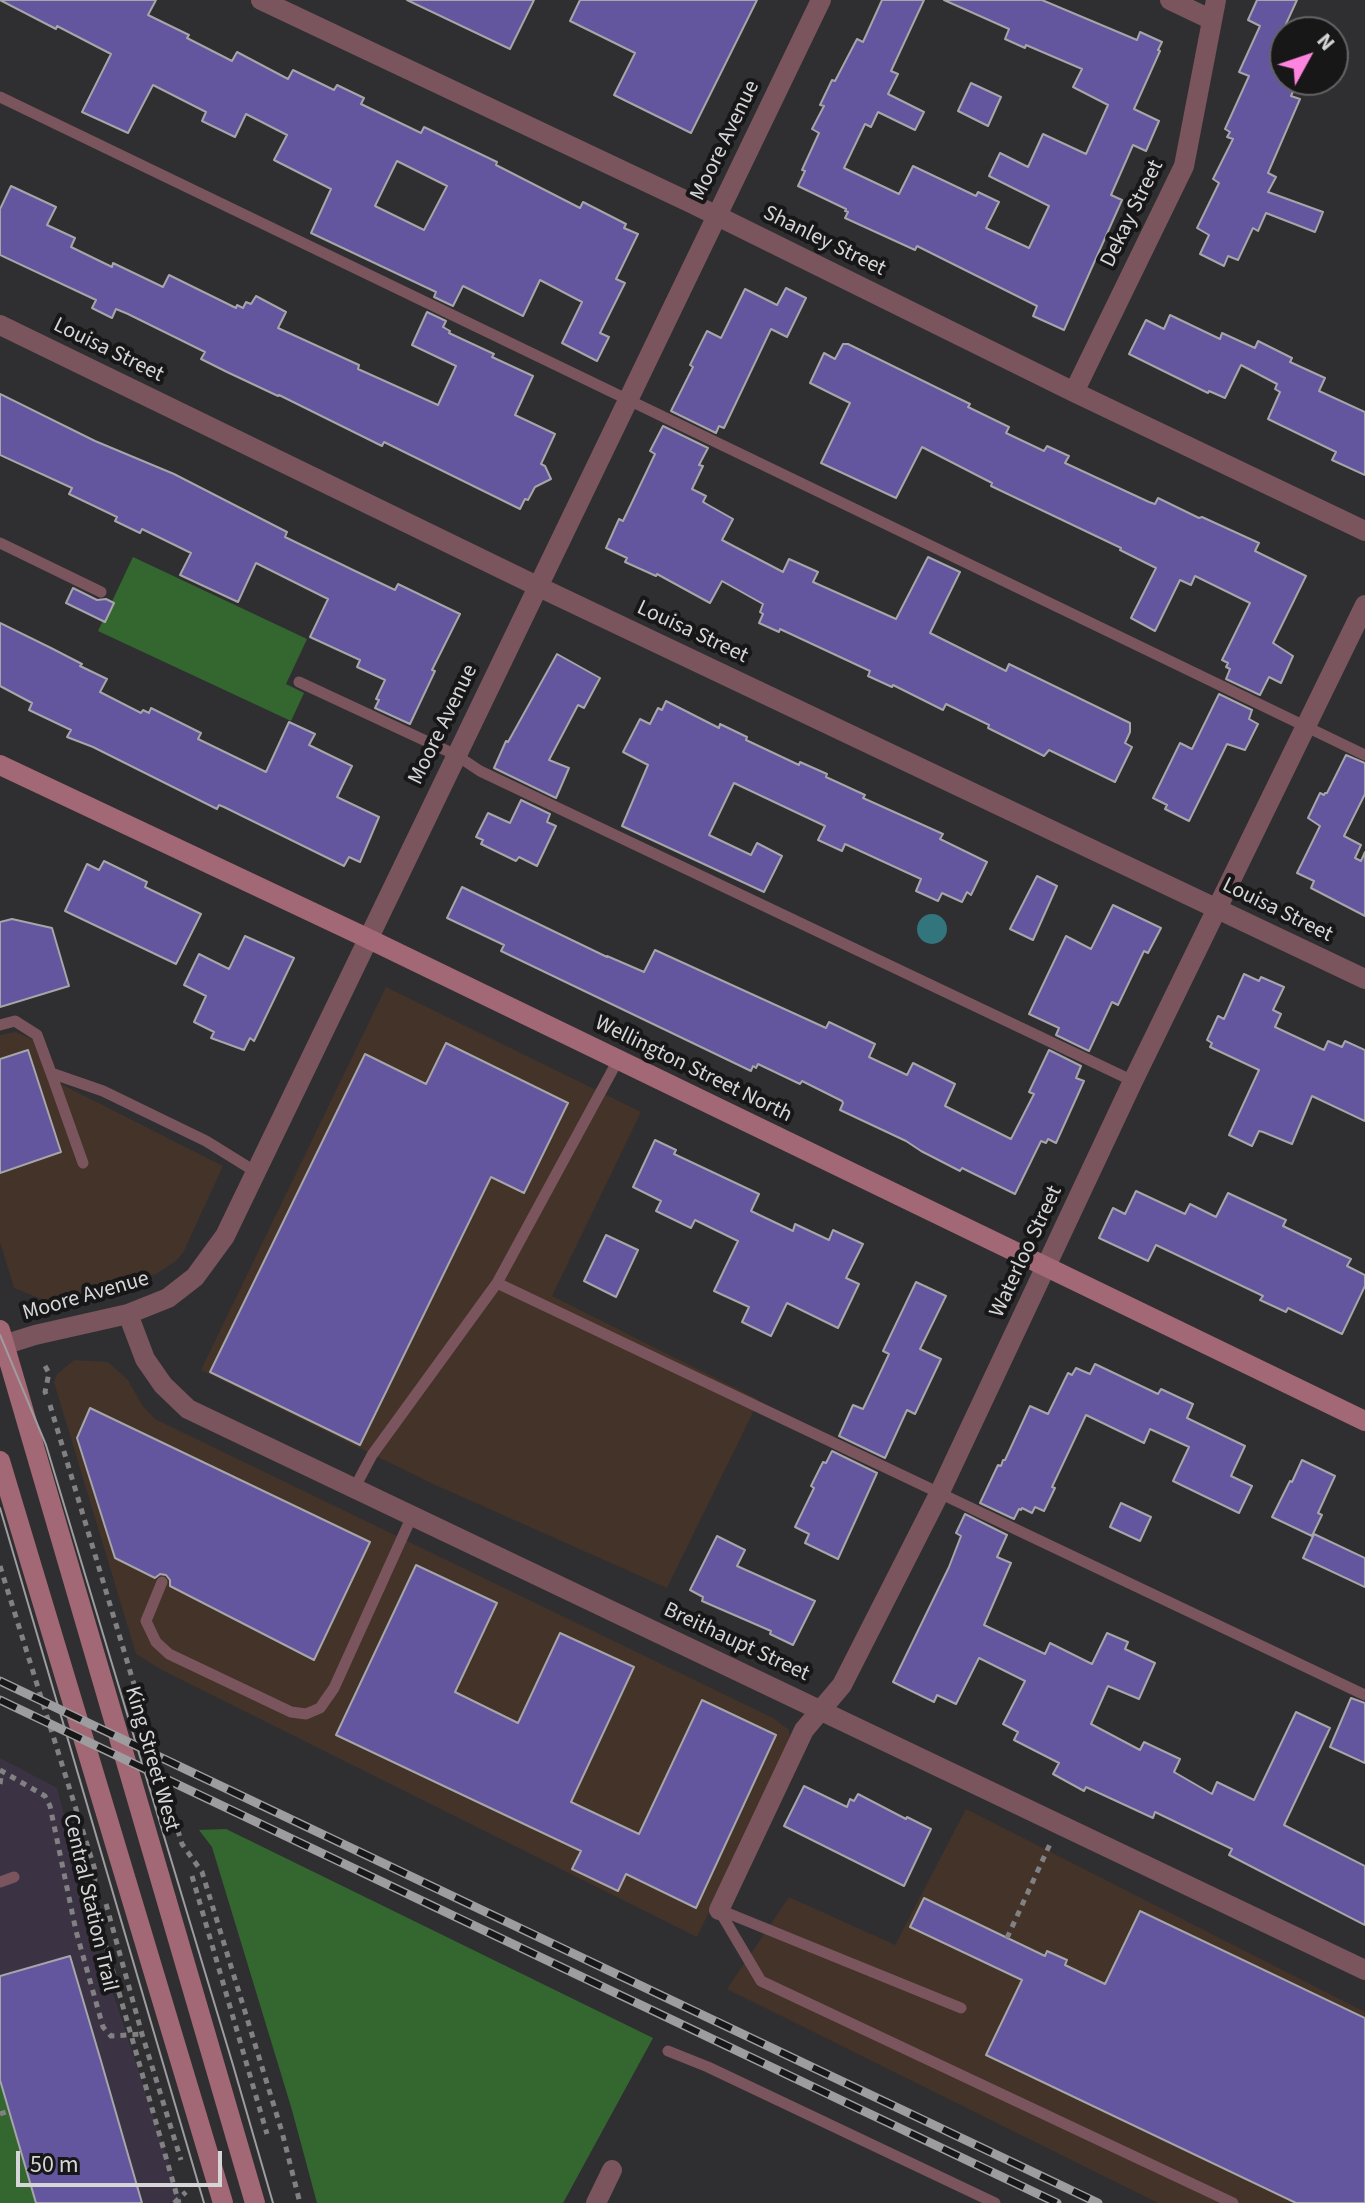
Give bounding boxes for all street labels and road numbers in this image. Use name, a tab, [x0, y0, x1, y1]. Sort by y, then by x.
street label: Moore Avenue	[686, 77, 766, 205]
street label: Dekay Street	[1096, 156, 1170, 272]
street label: Shanley Street	[758, 201, 890, 283]
street label: Louisa Street	[48, 313, 168, 389]
street label: Louisa Street	[632, 596, 752, 670]
street label: Moore Avenue	[404, 661, 484, 789]
street label: Louisa Street	[1217, 873, 1337, 949]
street label: Wellington Street North	[590, 1011, 796, 1129]
street label: Waterloo Street	[985, 1182, 1069, 1322]
street label: Moore Avenue	[20, 1266, 152, 1328]
street label: Breithaupt Street	[659, 1598, 813, 1688]
street label: King Street West	[118, 1683, 184, 1835]
street label: Central Station Trail	[56, 1812, 122, 1994]

